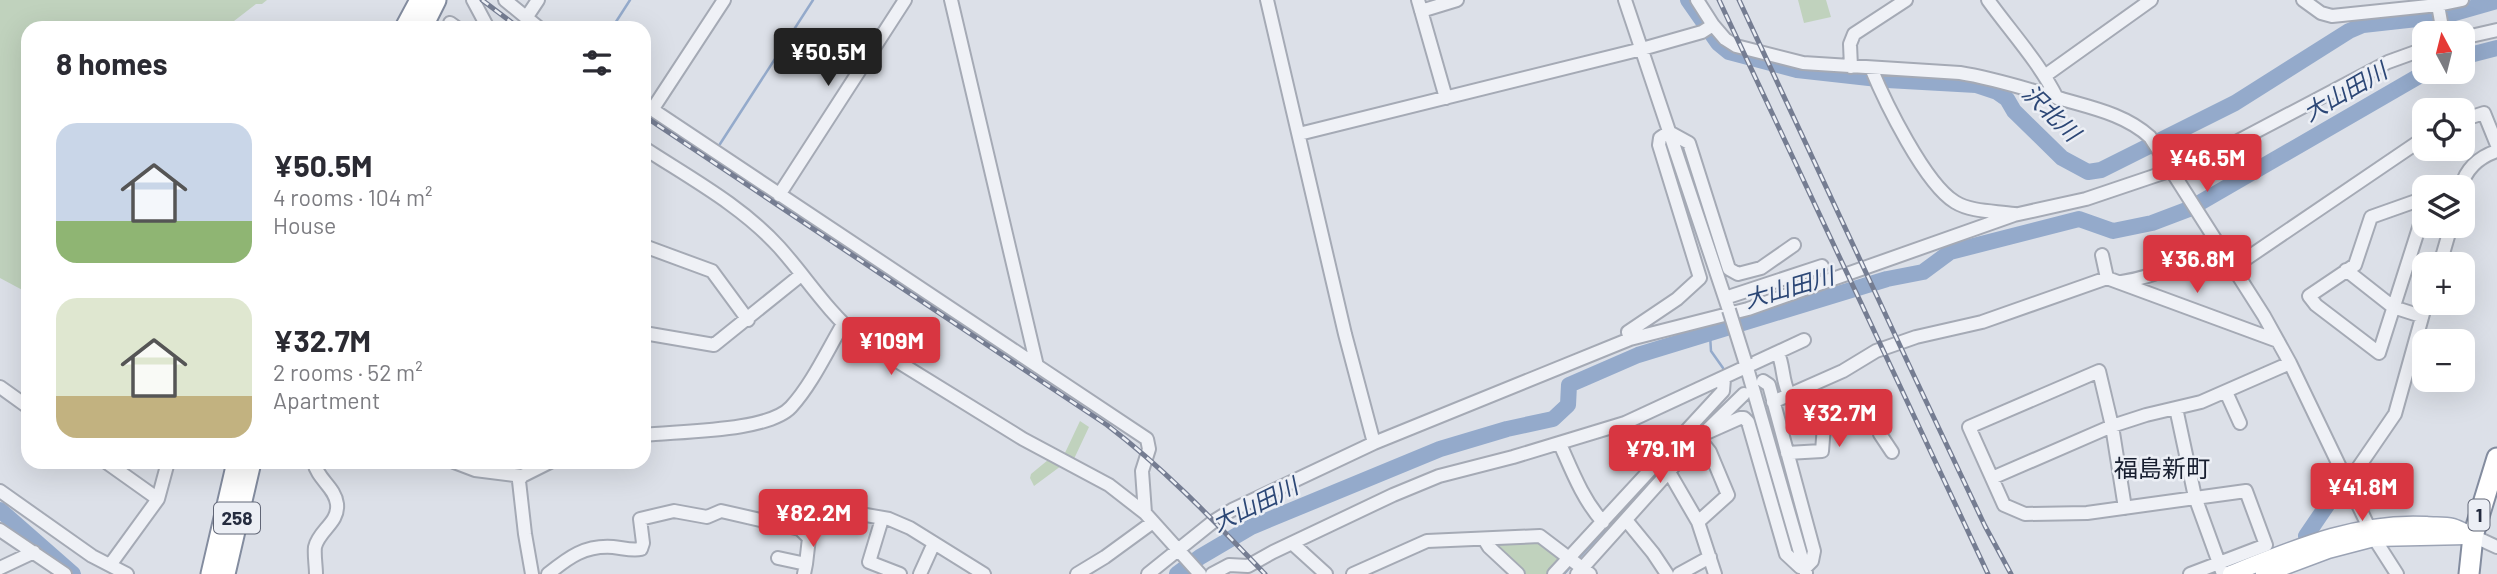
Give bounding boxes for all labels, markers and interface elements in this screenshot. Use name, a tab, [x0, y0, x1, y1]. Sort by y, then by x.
north arrow	[2412, 21, 2474, 84]
map controls	[2412, 21, 2475, 392]
pin: ¥50.5M	[771, 28, 885, 88]
text: ¥50.5M	[790, 37, 866, 65]
icon: filters	[578, 44, 616, 82]
text: 8 homes	[56, 45, 167, 81]
water label: 大山田川	[2298, 55, 2394, 126]
water label: 沢北川	[2017, 78, 2088, 148]
button: locate	[2412, 98, 2475, 161]
pin: ¥46.5M	[2150, 134, 2264, 194]
text: ¥46.5M	[2168, 143, 2246, 171]
text: ¥50.5M	[273, 147, 373, 183]
icon: home	[112, 151, 196, 235]
button: layers	[2412, 175, 2475, 238]
text: 4 rooms · 104 m²	[273, 183, 433, 211]
text: House	[273, 211, 336, 239]
pin: ¥36.8M	[2140, 236, 2254, 295]
text: ¥36.8M	[2159, 244, 2235, 272]
button: +	[2412, 252, 2475, 315]
water label: 大山田川	[1741, 260, 1840, 313]
pin: ¥109M	[842, 318, 940, 377]
text: ¥32.7M	[273, 322, 371, 358]
icon: home	[112, 326, 196, 410]
text: ¥109M	[858, 326, 924, 354]
button: −	[2412, 329, 2475, 392]
text: 2 rooms · 52 m²	[273, 358, 423, 386]
text: Apartment	[273, 386, 380, 414]
pin: ¥32.7M	[1782, 390, 1896, 449]
text: ¥32.7M	[1801, 398, 1877, 426]
pin: ¥79.1M	[1603, 426, 1717, 485]
text: ¥79.1M	[1625, 434, 1695, 462]
district label: 福島新町	[2114, 453, 2210, 482]
pin: ¥41.8M	[2305, 463, 2419, 523]
water label: 大山田川	[1207, 470, 1305, 537]
text: ¥41.8M	[2327, 472, 2397, 500]
pin: ¥82.2M	[756, 490, 870, 549]
text: ¥82.2M	[775, 498, 851, 526]
road number: 1	[2468, 500, 2490, 530]
road number: 258	[214, 503, 260, 534]

